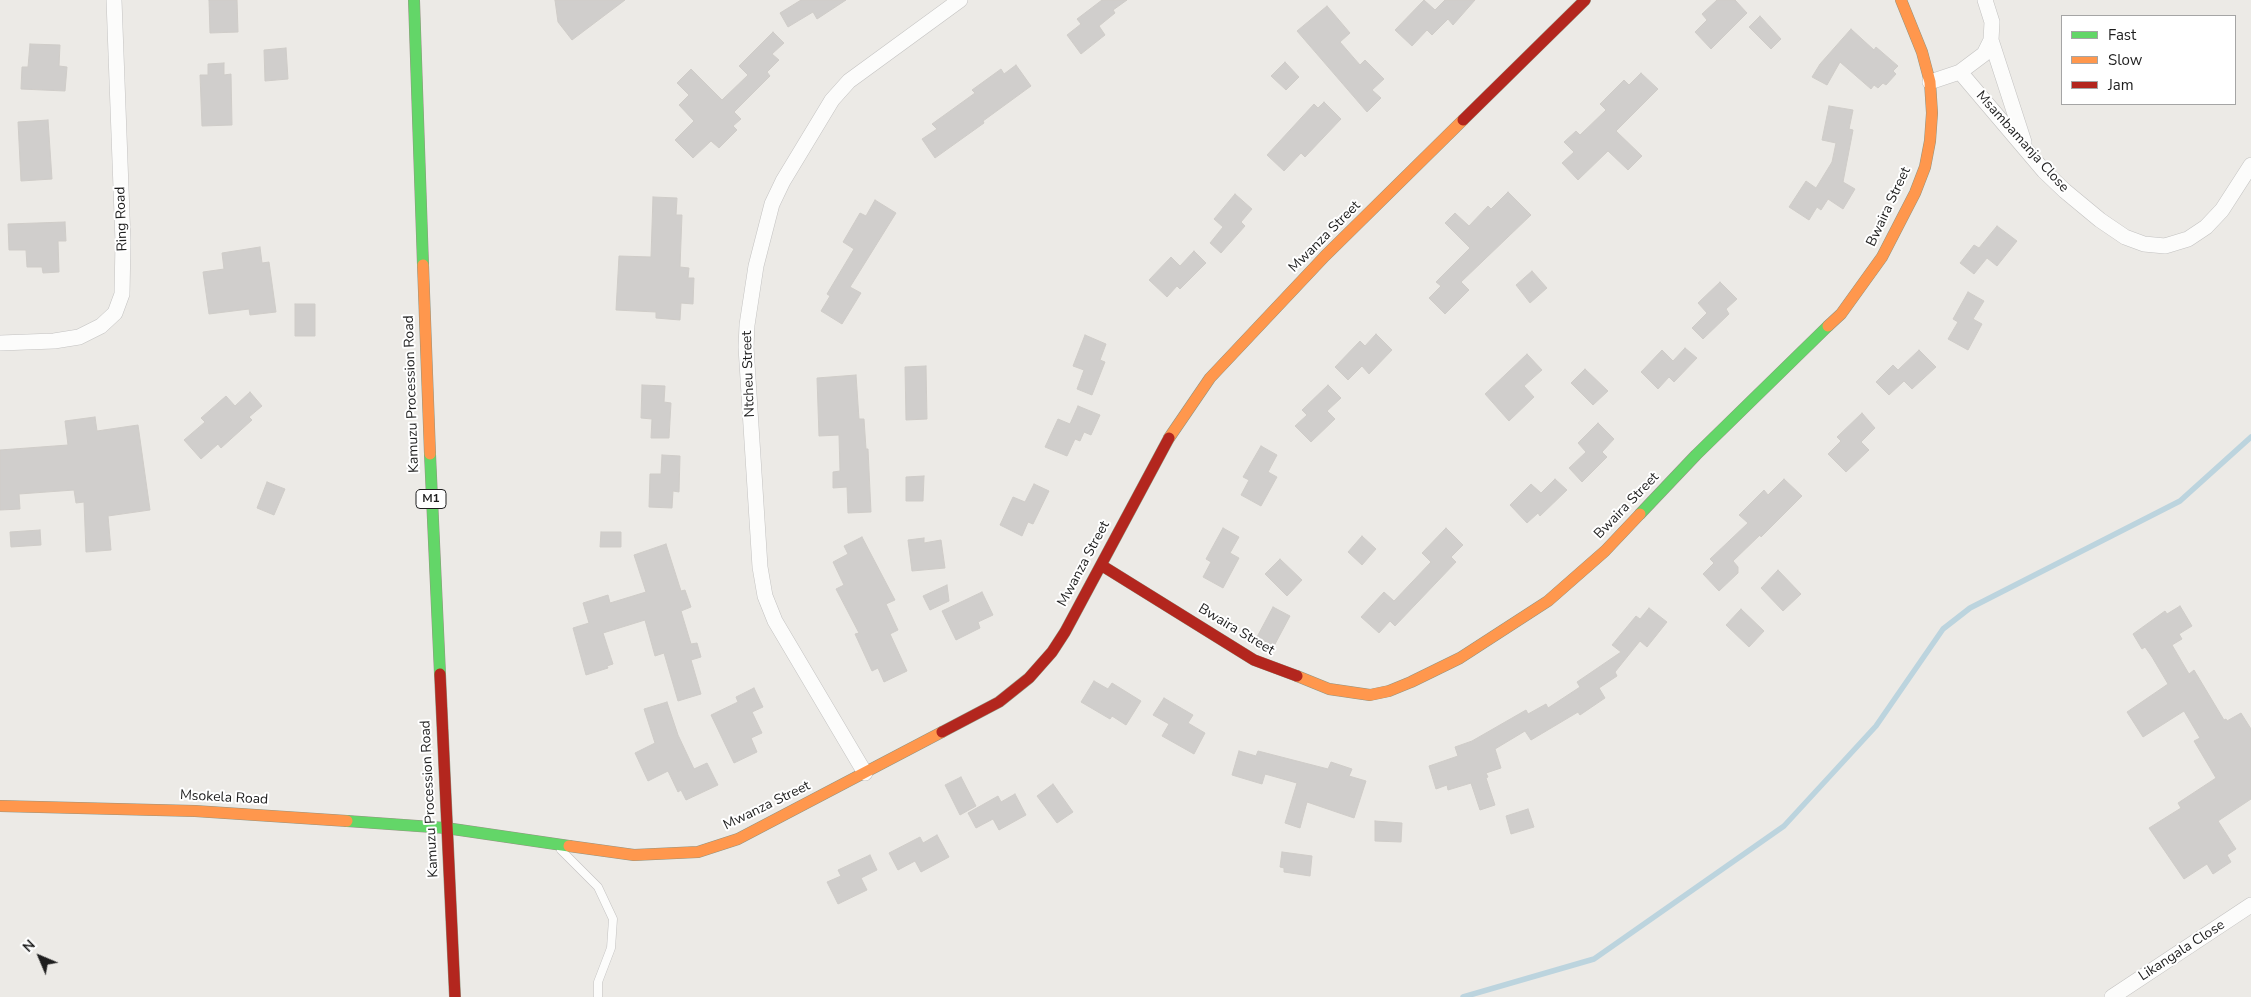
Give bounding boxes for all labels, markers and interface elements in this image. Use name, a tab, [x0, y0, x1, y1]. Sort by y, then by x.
legend	[2061, 15, 2236, 105]
text: Fast	[2108, 25, 2136, 45]
text: Slow	[2108, 50, 2142, 70]
text: Jam	[2108, 75, 2134, 95]
street label: Msambamanja Close	[1972, 88, 2072, 196]
street label: Bwaira Street	[1863, 165, 1915, 249]
street label: Ring Road	[112, 186, 132, 252]
street label: Mwanza Street	[1286, 198, 1364, 276]
street label: Kamuzu Procession Road	[401, 315, 423, 473]
street label: Ntcheu Street	[739, 330, 759, 418]
street label: Bwaira Street	[1591, 469, 1663, 543]
road number: M1	[416, 489, 446, 508]
street label: Mwanza Street	[1054, 518, 1114, 610]
street label: Bwaira Street	[1195, 601, 1277, 659]
street label: Kamuzu Procession Road	[417, 720, 443, 878]
street label: Mwanza Street	[721, 778, 813, 834]
street label: Msokela Road	[179, 787, 269, 809]
street label: Likangala Close	[2136, 917, 2228, 985]
north arrow	[15, 932, 65, 982]
text: N	[19, 936, 39, 956]

